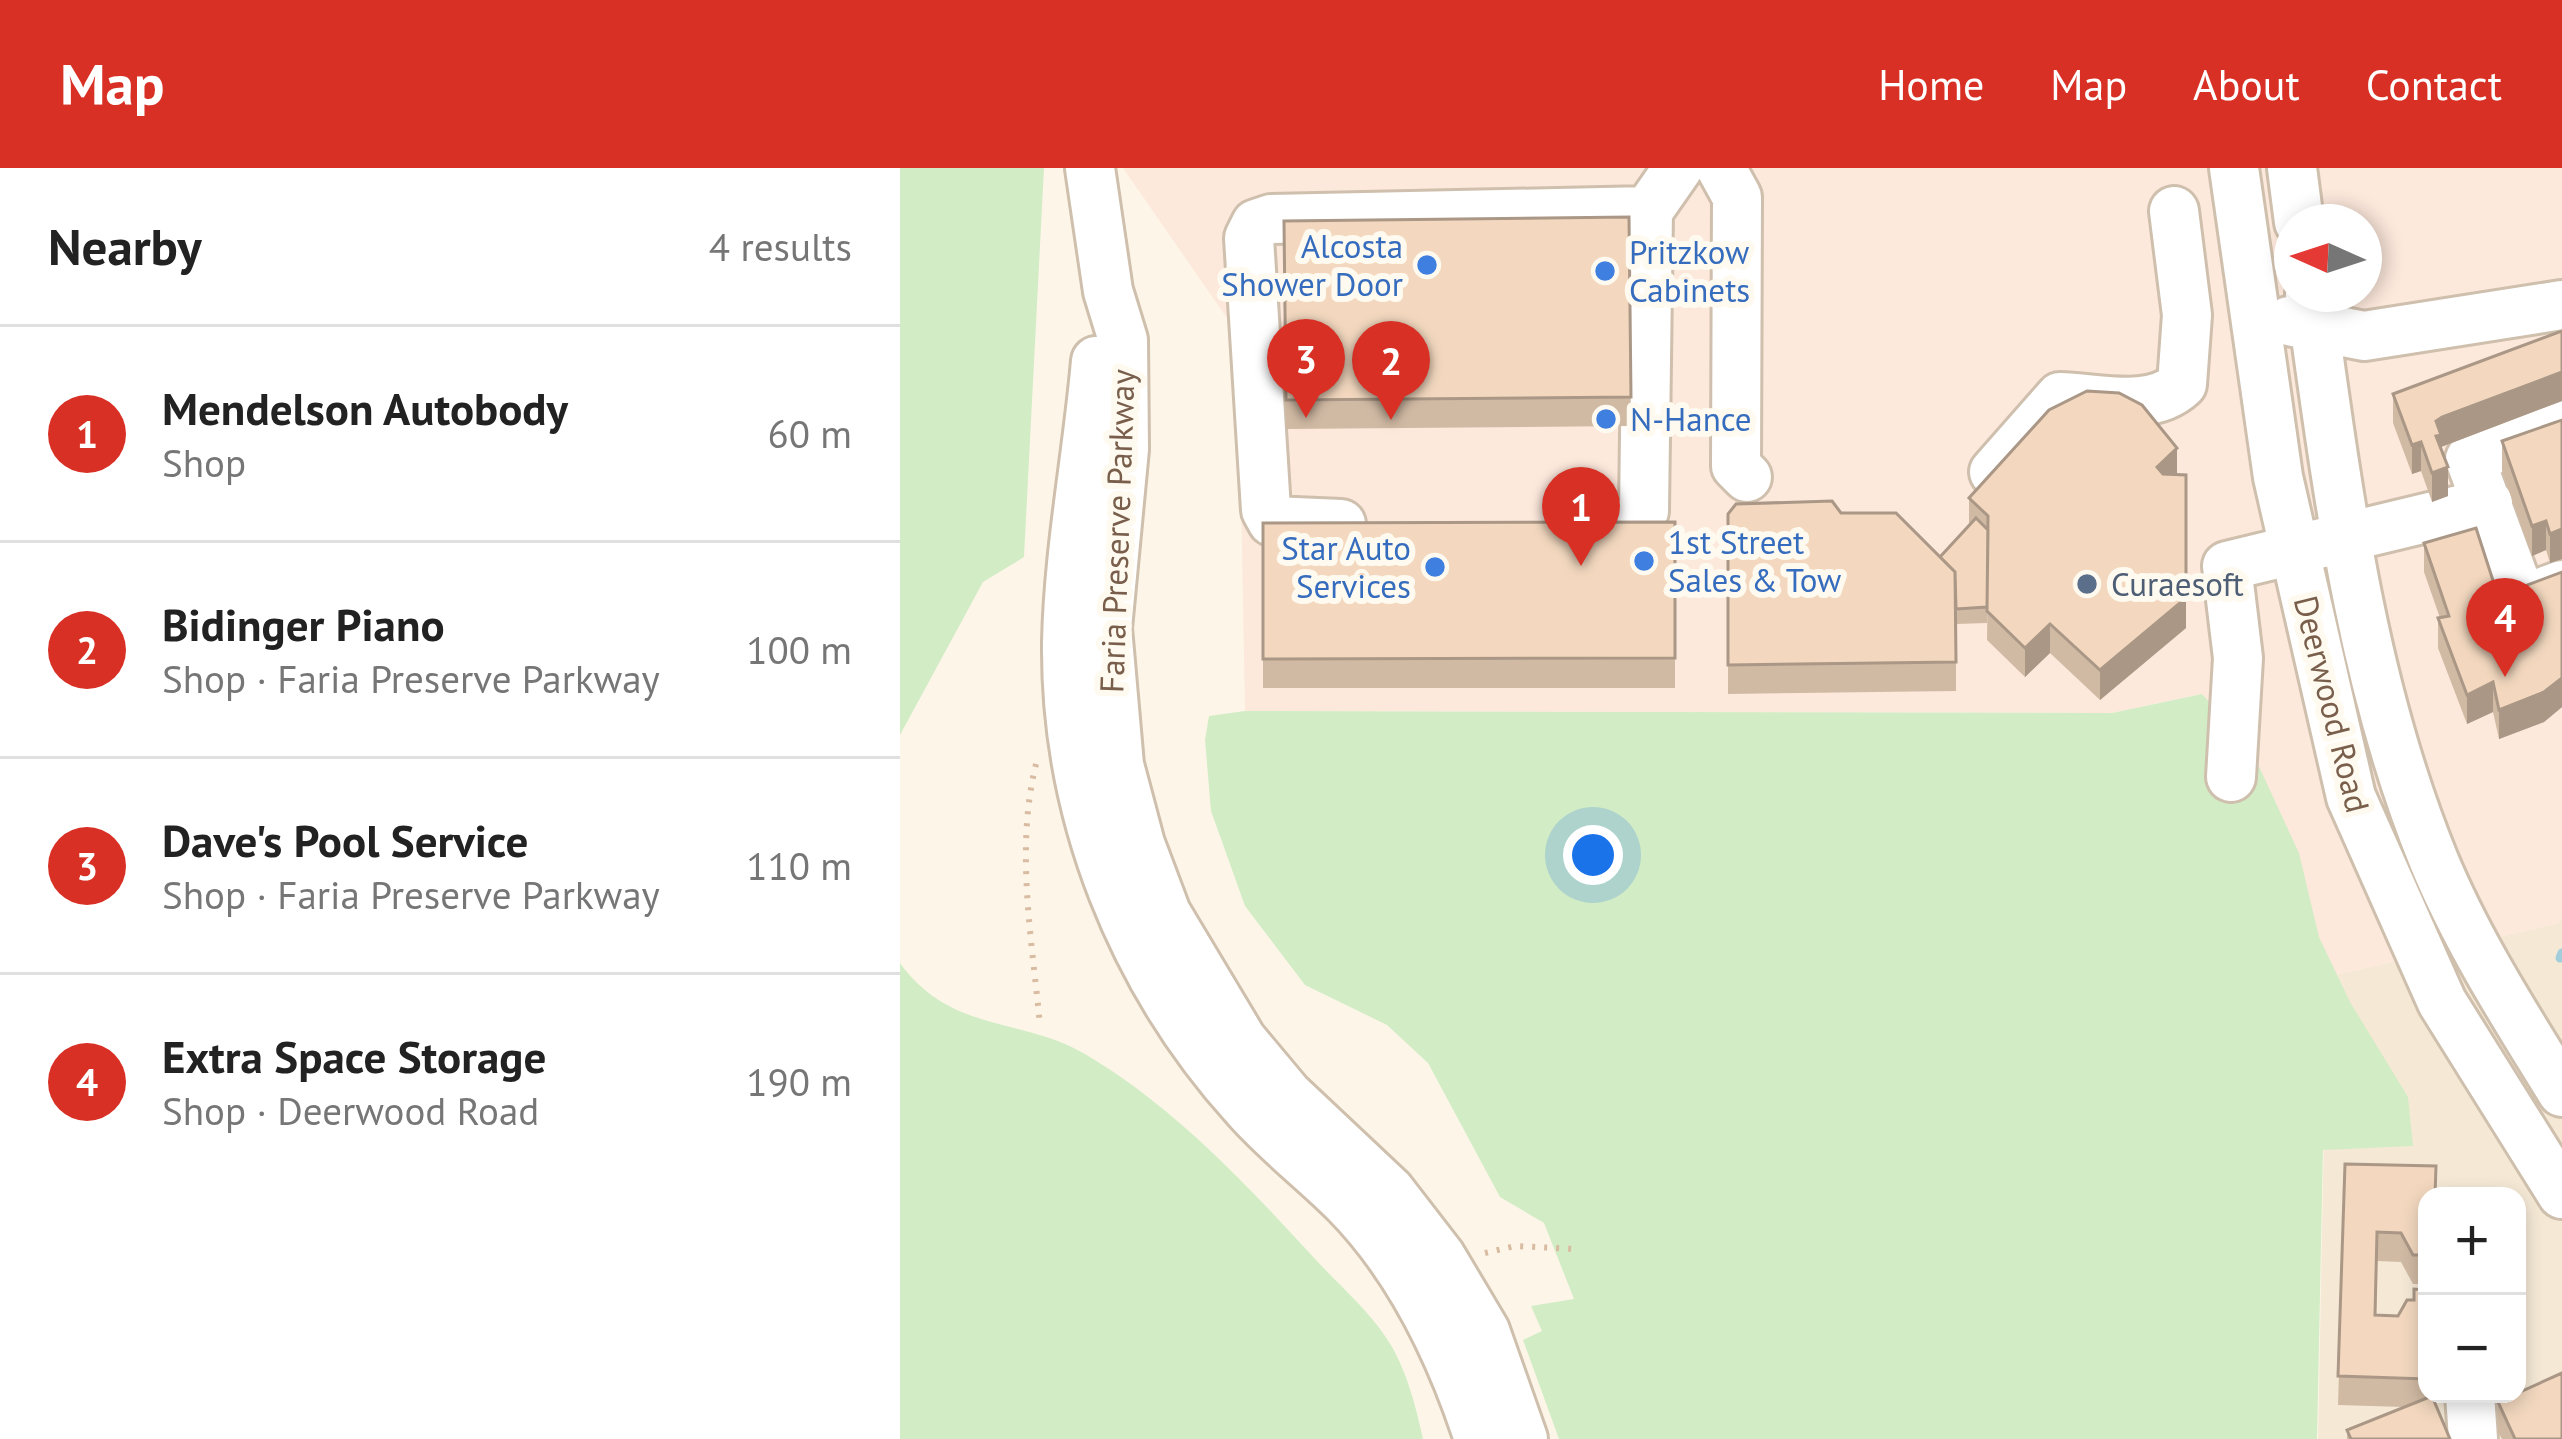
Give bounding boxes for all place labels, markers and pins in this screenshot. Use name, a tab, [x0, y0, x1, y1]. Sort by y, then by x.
place label: Alcosta Shower Door	[1221, 224, 1403, 305]
place label: Pritzkow Cabinets	[1629, 230, 1750, 311]
marker: Alcosta Shower Door	[1414, 252, 1440, 278]
marker: Pritzkow Cabinets	[1592, 258, 1618, 284]
pin: 3	[1267, 319, 1345, 418]
pin: 2	[1352, 321, 1430, 420]
place label: N-Hance	[1630, 397, 1752, 440]
marker: N-Hance	[1593, 406, 1619, 432]
pin: 1	[1542, 467, 1620, 566]
place label: 1st Street Sales & Tow	[1668, 520, 1841, 601]
place label: Star Auto Services	[1281, 526, 1411, 607]
marker: 1st Street Sales & Tow	[1631, 548, 1657, 574]
marker: Star Auto Services	[1422, 554, 1448, 580]
place label: Curaesoft	[2111, 562, 2244, 605]
marker: Curaesoft	[2074, 571, 2100, 597]
pin: 4	[2466, 578, 2544, 677]

